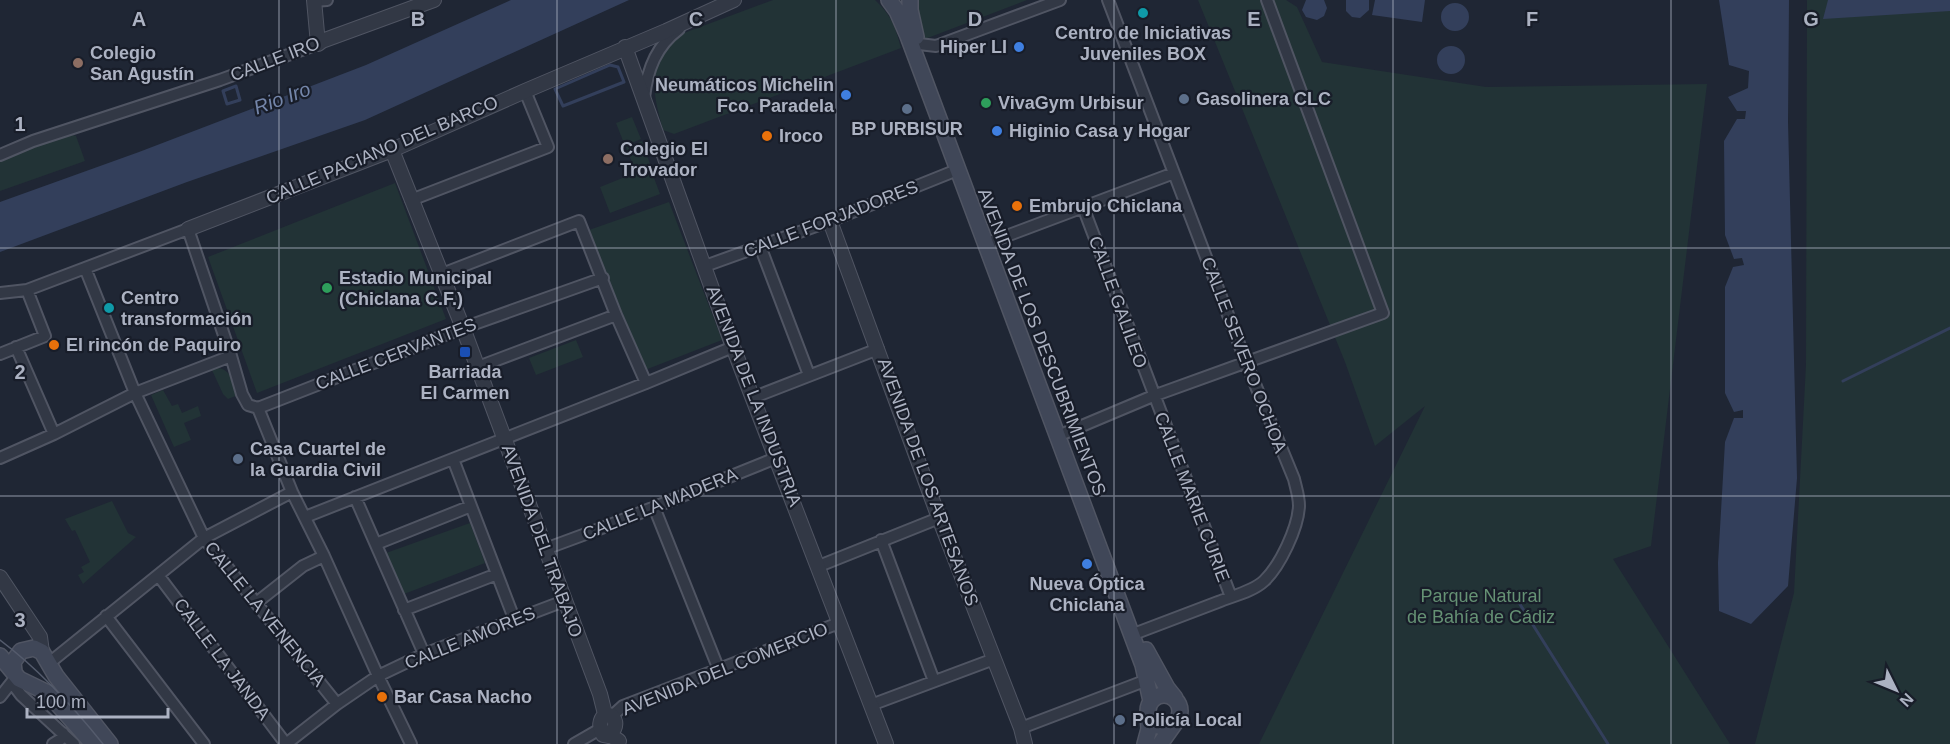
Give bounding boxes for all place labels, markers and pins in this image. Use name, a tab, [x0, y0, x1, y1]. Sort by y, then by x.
marker: Centro de Iniciativas Juveniles BOX	[1136, 6, 1150, 20]
place label: Centro de Iniciativas Juveniles BOX	[1055, 23, 1231, 64]
place label: Hiper LI	[940, 37, 1007, 57]
marker: Hiper LI	[1012, 40, 1026, 54]
place label: Colegio San Agustín	[90, 43, 194, 84]
marker: Colegio San Agustín	[71, 56, 85, 70]
place label: Neumáticos Michelin Fco. Paradela	[655, 75, 835, 116]
marker: Neumáticos Michelin Fco. Paradela	[839, 88, 853, 102]
place label: Gasolinera CLC	[1196, 89, 1331, 109]
marker: Gasolinera CLC	[1177, 92, 1191, 106]
place label: VivaGym Urbisur	[998, 93, 1144, 113]
marker: VivaGym Urbisur	[979, 96, 993, 110]
marker: BP URBISUR	[900, 102, 914, 116]
place label: BP URBISUR	[851, 119, 963, 139]
place label: Higinio Casa y Hogar	[1009, 121, 1190, 141]
marker: Higinio Casa y Hogar	[990, 124, 1004, 138]
place label: Iroco	[779, 126, 823, 146]
marker: Iroco	[760, 129, 774, 143]
place label: Colegio El Trovador	[620, 139, 708, 180]
marker: Colegio El Trovador	[601, 152, 615, 166]
place label: Embrujo Chiclana	[1029, 196, 1183, 216]
marker: Embrujo Chiclana	[1010, 199, 1024, 213]
place label: Estadio Municipal (Chiclana C.F.)	[339, 268, 492, 309]
marker: Estadio Municipal (Chiclana C.F.)	[320, 281, 334, 295]
place label: Centro transformación	[121, 288, 252, 329]
marker: Centro transformación	[102, 301, 116, 315]
place label: El rincón de Paquiro	[66, 335, 241, 355]
marker: El rincón de Paquiro	[47, 338, 61, 352]
marker: Barriada El Carmen	[458, 345, 472, 359]
place label: Barriada El Carmen	[420, 362, 510, 403]
place label: Casa Cuartel de la Guardia Civil	[250, 439, 386, 480]
marker: Casa Cuartel de la Guardia Civil	[231, 452, 245, 466]
marker: Nueva Óptica Chiclana	[1080, 557, 1094, 571]
place label: Nueva Óptica Chiclana	[1029, 573, 1146, 615]
place label: Bar Casa Nacho	[394, 687, 532, 707]
marker: Bar Casa Nacho	[375, 690, 389, 704]
place label: Policía Local	[1132, 710, 1242, 730]
marker: Policía Local	[1113, 713, 1127, 727]

